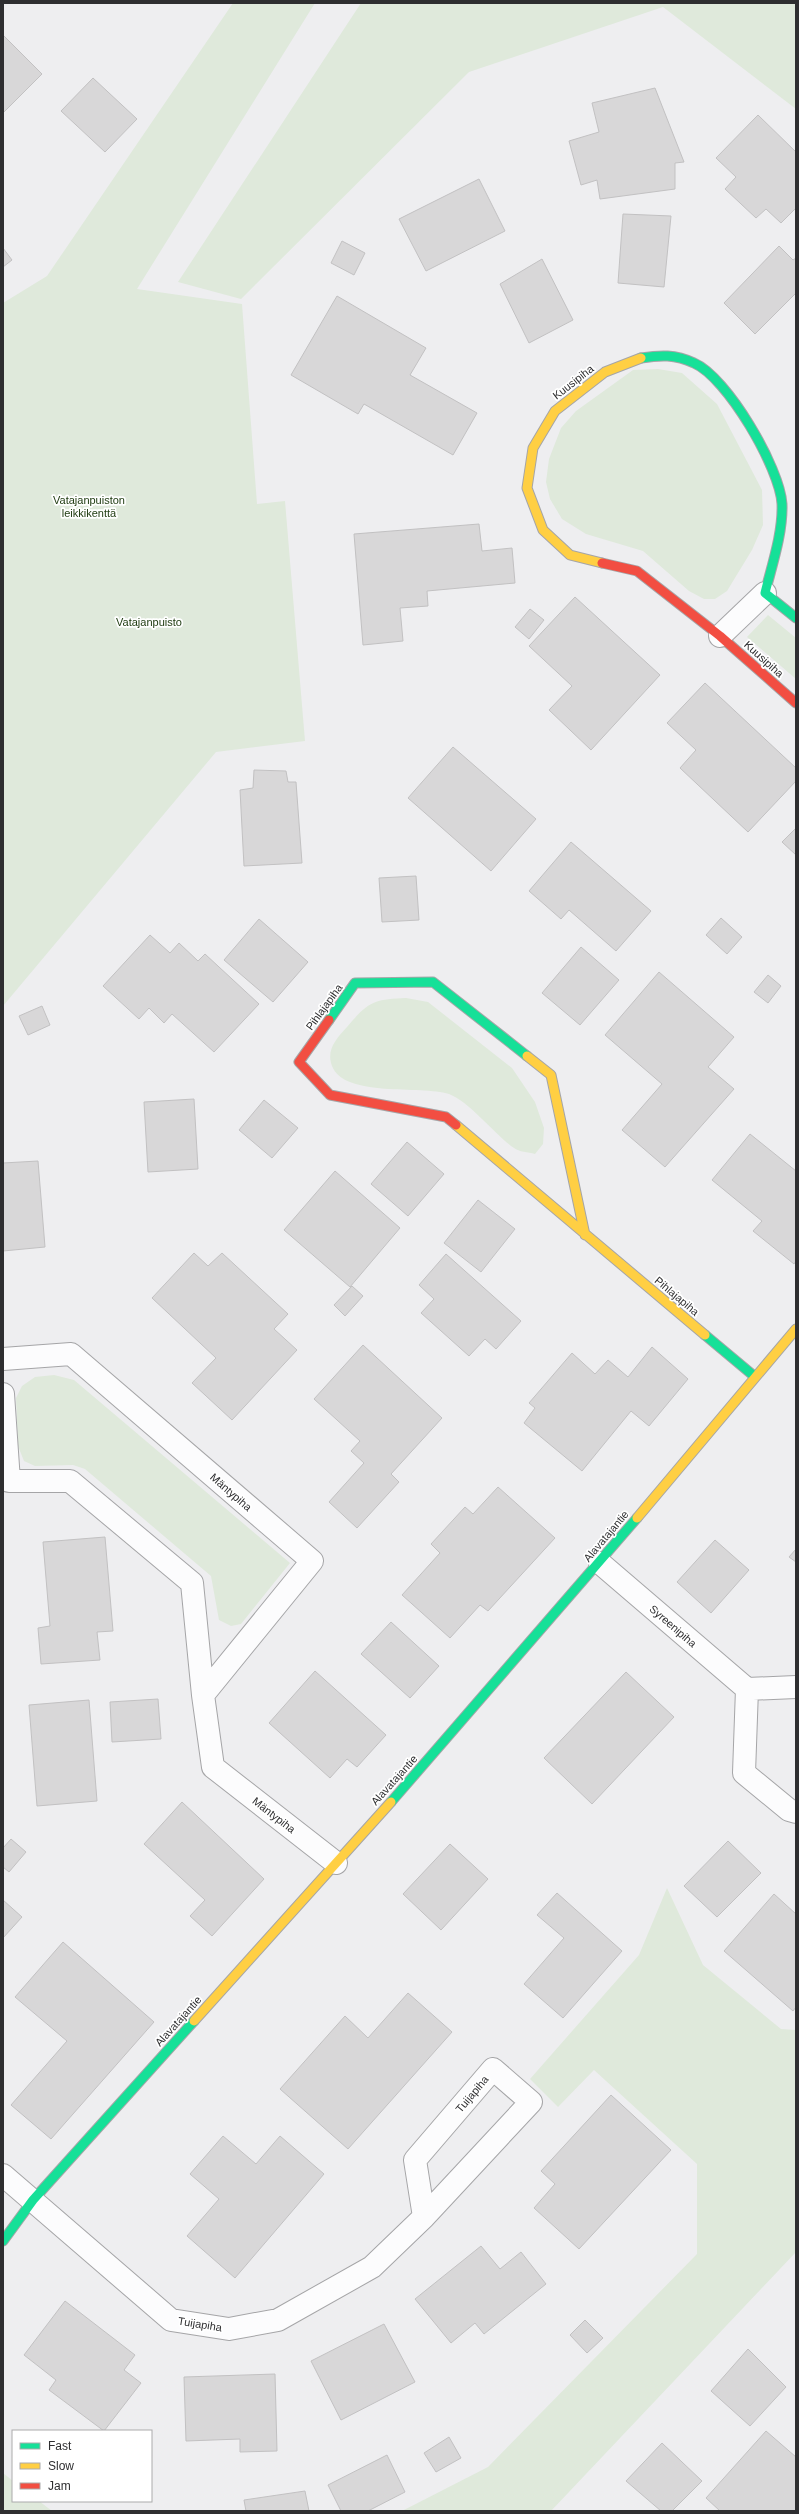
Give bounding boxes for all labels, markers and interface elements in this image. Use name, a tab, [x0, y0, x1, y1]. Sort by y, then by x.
street label: Kuusipiha	[550, 362, 596, 402]
park label: Vatajanpuiston leikkikenttä	[53, 494, 125, 519]
park label: Vatajanpuisto	[116, 616, 182, 628]
street label: Kuusipiha	[742, 638, 787, 680]
street label: Pihlajapiha	[303, 981, 345, 1032]
street label: Pihlajapiha	[653, 1274, 702, 1318]
street label: Mäntypiha	[208, 1471, 255, 1514]
street label: Alavatajantie	[581, 1508, 631, 1564]
street label: Syreenipiha	[647, 1602, 700, 1650]
street label: Alavatajantie	[368, 1753, 420, 1807]
street label: Mäntypiha	[250, 1795, 298, 1836]
street label: Alavatajantie	[152, 1994, 204, 2048]
street label: Tuijapiha	[453, 2073, 491, 2115]
street label: Tuijapiha	[177, 2315, 224, 2334]
legend	[12, 2430, 152, 2502]
text: Fast	[48, 2439, 72, 2453]
text: Slow	[48, 2459, 74, 2473]
text: Jam	[48, 2479, 71, 2493]

